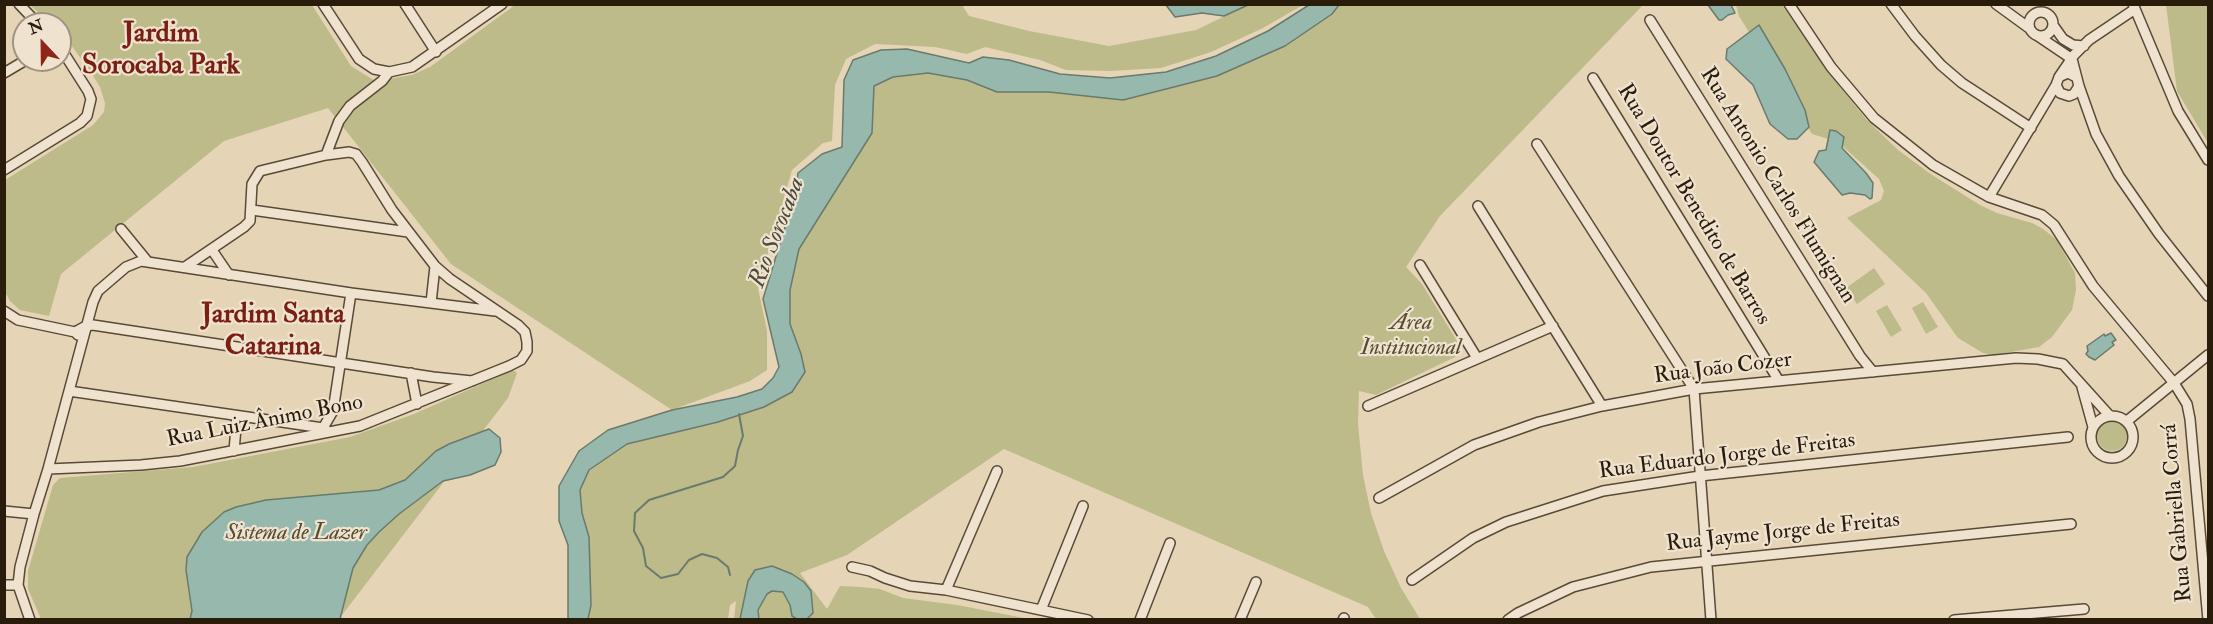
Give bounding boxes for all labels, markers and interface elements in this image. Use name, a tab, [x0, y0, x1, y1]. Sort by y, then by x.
north arrow	[12, 12, 72, 72]
text: N	[26, 15, 46, 39]
district label: Jardim Sorocaba Park	[82, 18, 240, 84]
street label: Rua Antonio Carlos Flumignan	[1693, 63, 1861, 309]
street label: Rua Doutor Benedito de Barros	[1611, 80, 1775, 330]
water label: Rio Sorocaba	[744, 174, 812, 292]
district label: Jardim Santa Catarina	[201, 299, 345, 365]
park label: Área Institucional	[1361, 311, 1461, 362]
street label: Rua João Cozer	[1653, 347, 1793, 391]
street label: Rua Luiz Ânimo Bono	[165, 390, 365, 454]
street label: Rua Gabriella Corrá	[2157, 423, 2199, 603]
street label: Rua Eduardo Jorge de Freitas	[1597, 428, 1857, 486]
street label: Rua Jayme Jorge de Freitas	[1665, 508, 1901, 558]
park label: Sistema de Lazer	[225, 521, 367, 547]

